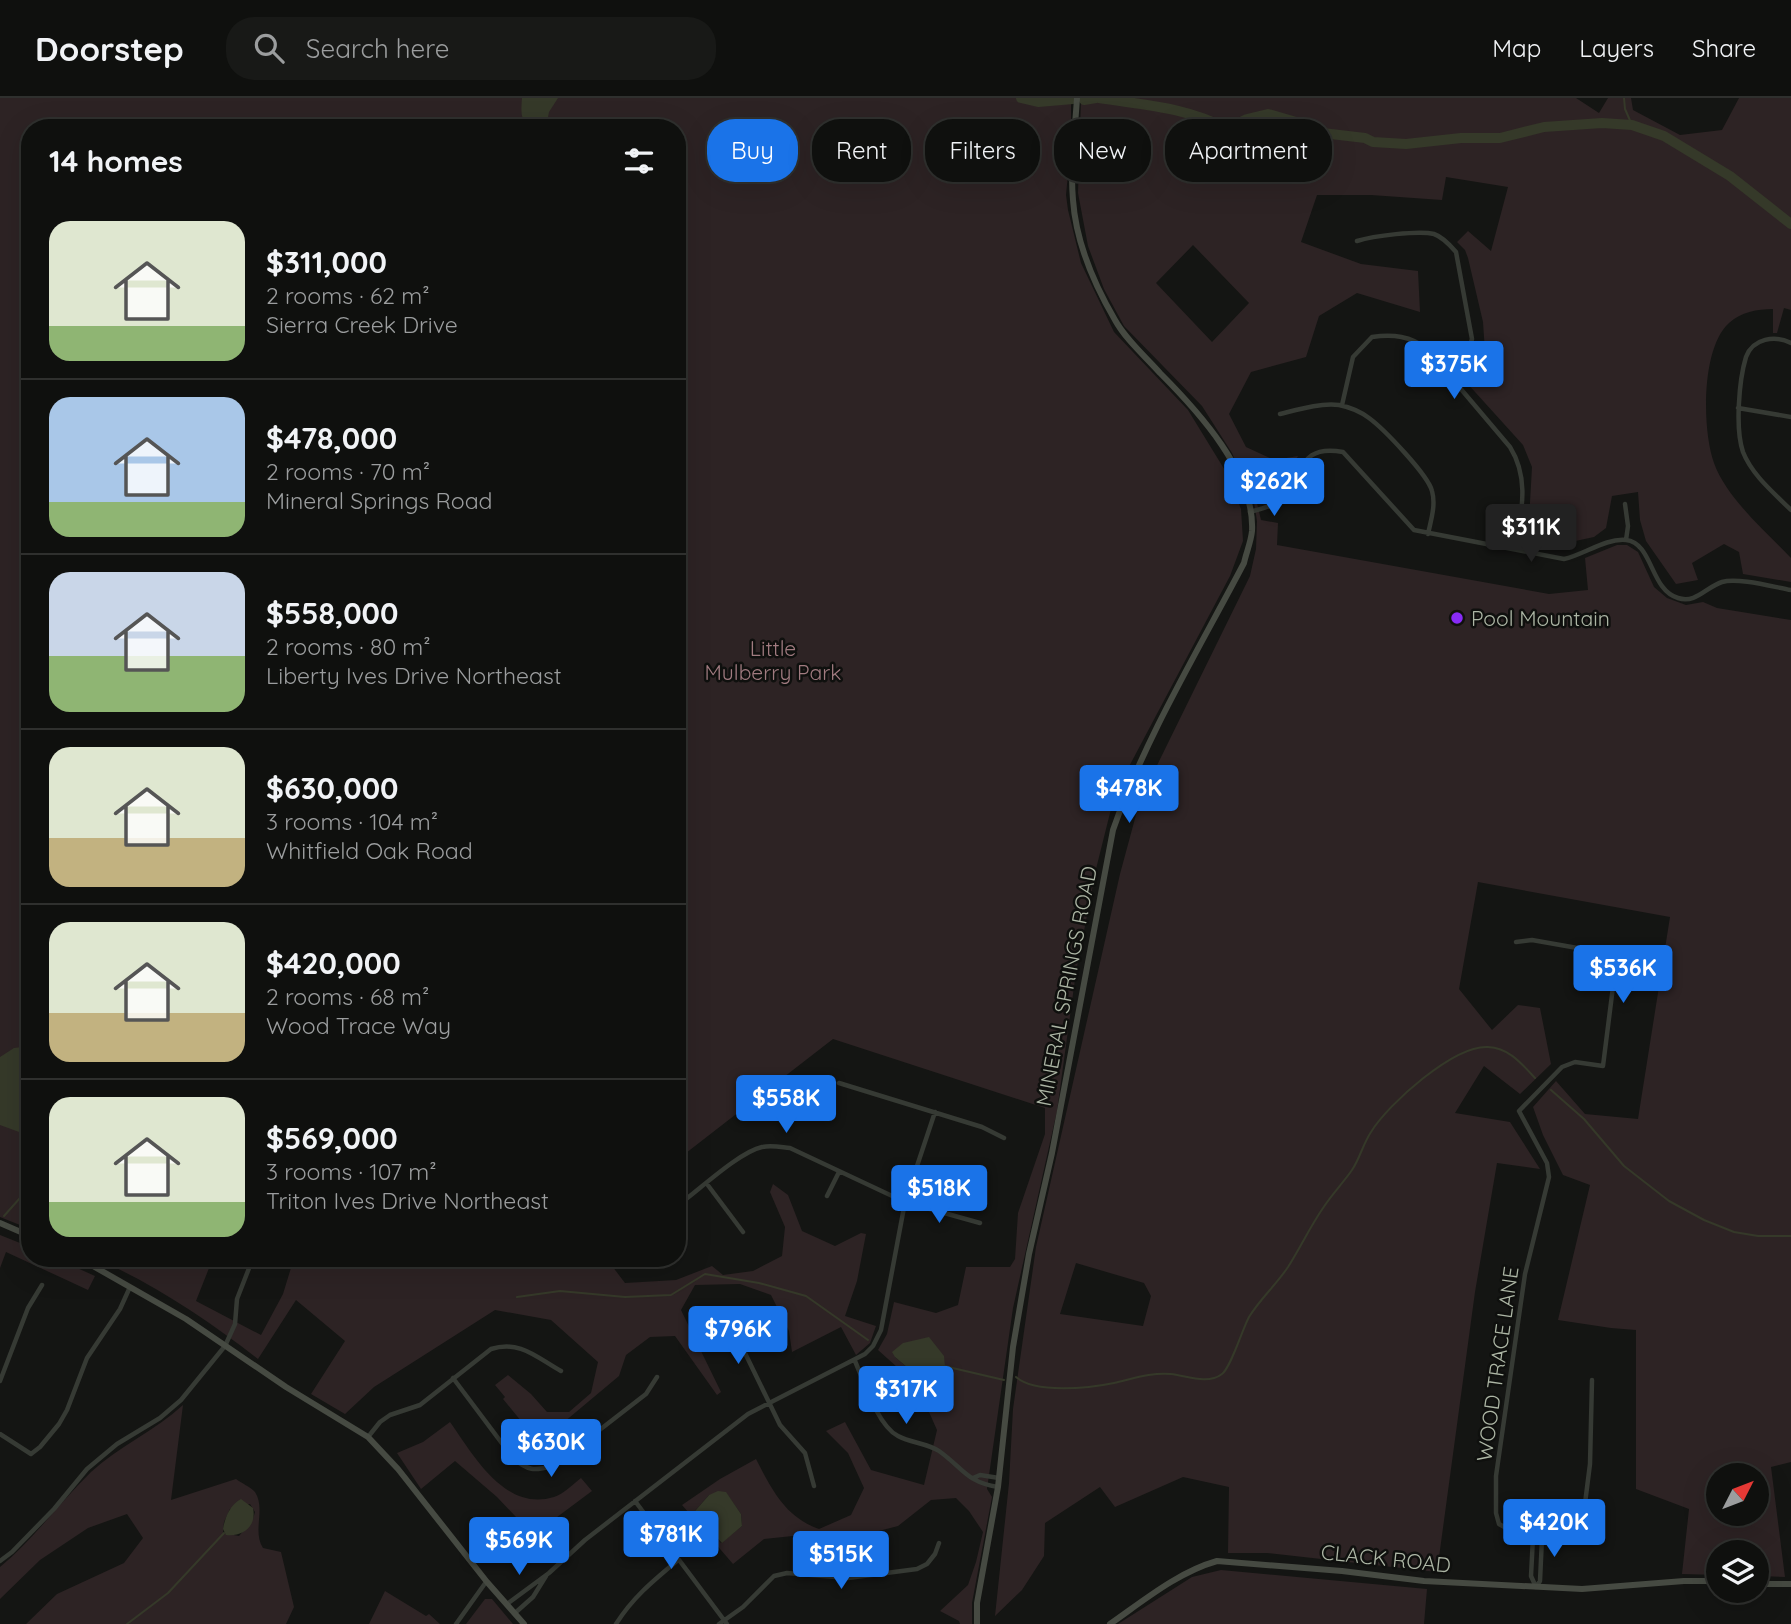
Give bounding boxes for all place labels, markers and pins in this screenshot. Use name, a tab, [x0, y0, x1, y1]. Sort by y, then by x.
pin: $375K	[1405, 342, 1503, 401]
pin: $262K	[1225, 458, 1323, 518]
pin: $311K	[1482, 504, 1580, 564]
place label: Pool Mountain	[1471, 605, 1610, 631]
marker: Pool Mountain	[1449, 610, 1465, 626]
pin: $478K	[1080, 766, 1178, 825]
pin: $536K	[1574, 946, 1672, 1005]
pin: $558K	[737, 1076, 835, 1135]
pin: $518K	[890, 1166, 988, 1225]
pin: $796K	[689, 1306, 787, 1366]
pin: $317K	[857, 1366, 955, 1426]
pin: $630K	[502, 1420, 600, 1479]
pin: $420K	[1505, 1500, 1603, 1559]
pin: $781K	[622, 1512, 720, 1571]
pin: $569K	[470, 1518, 568, 1577]
pin: $515K	[792, 1532, 890, 1591]

